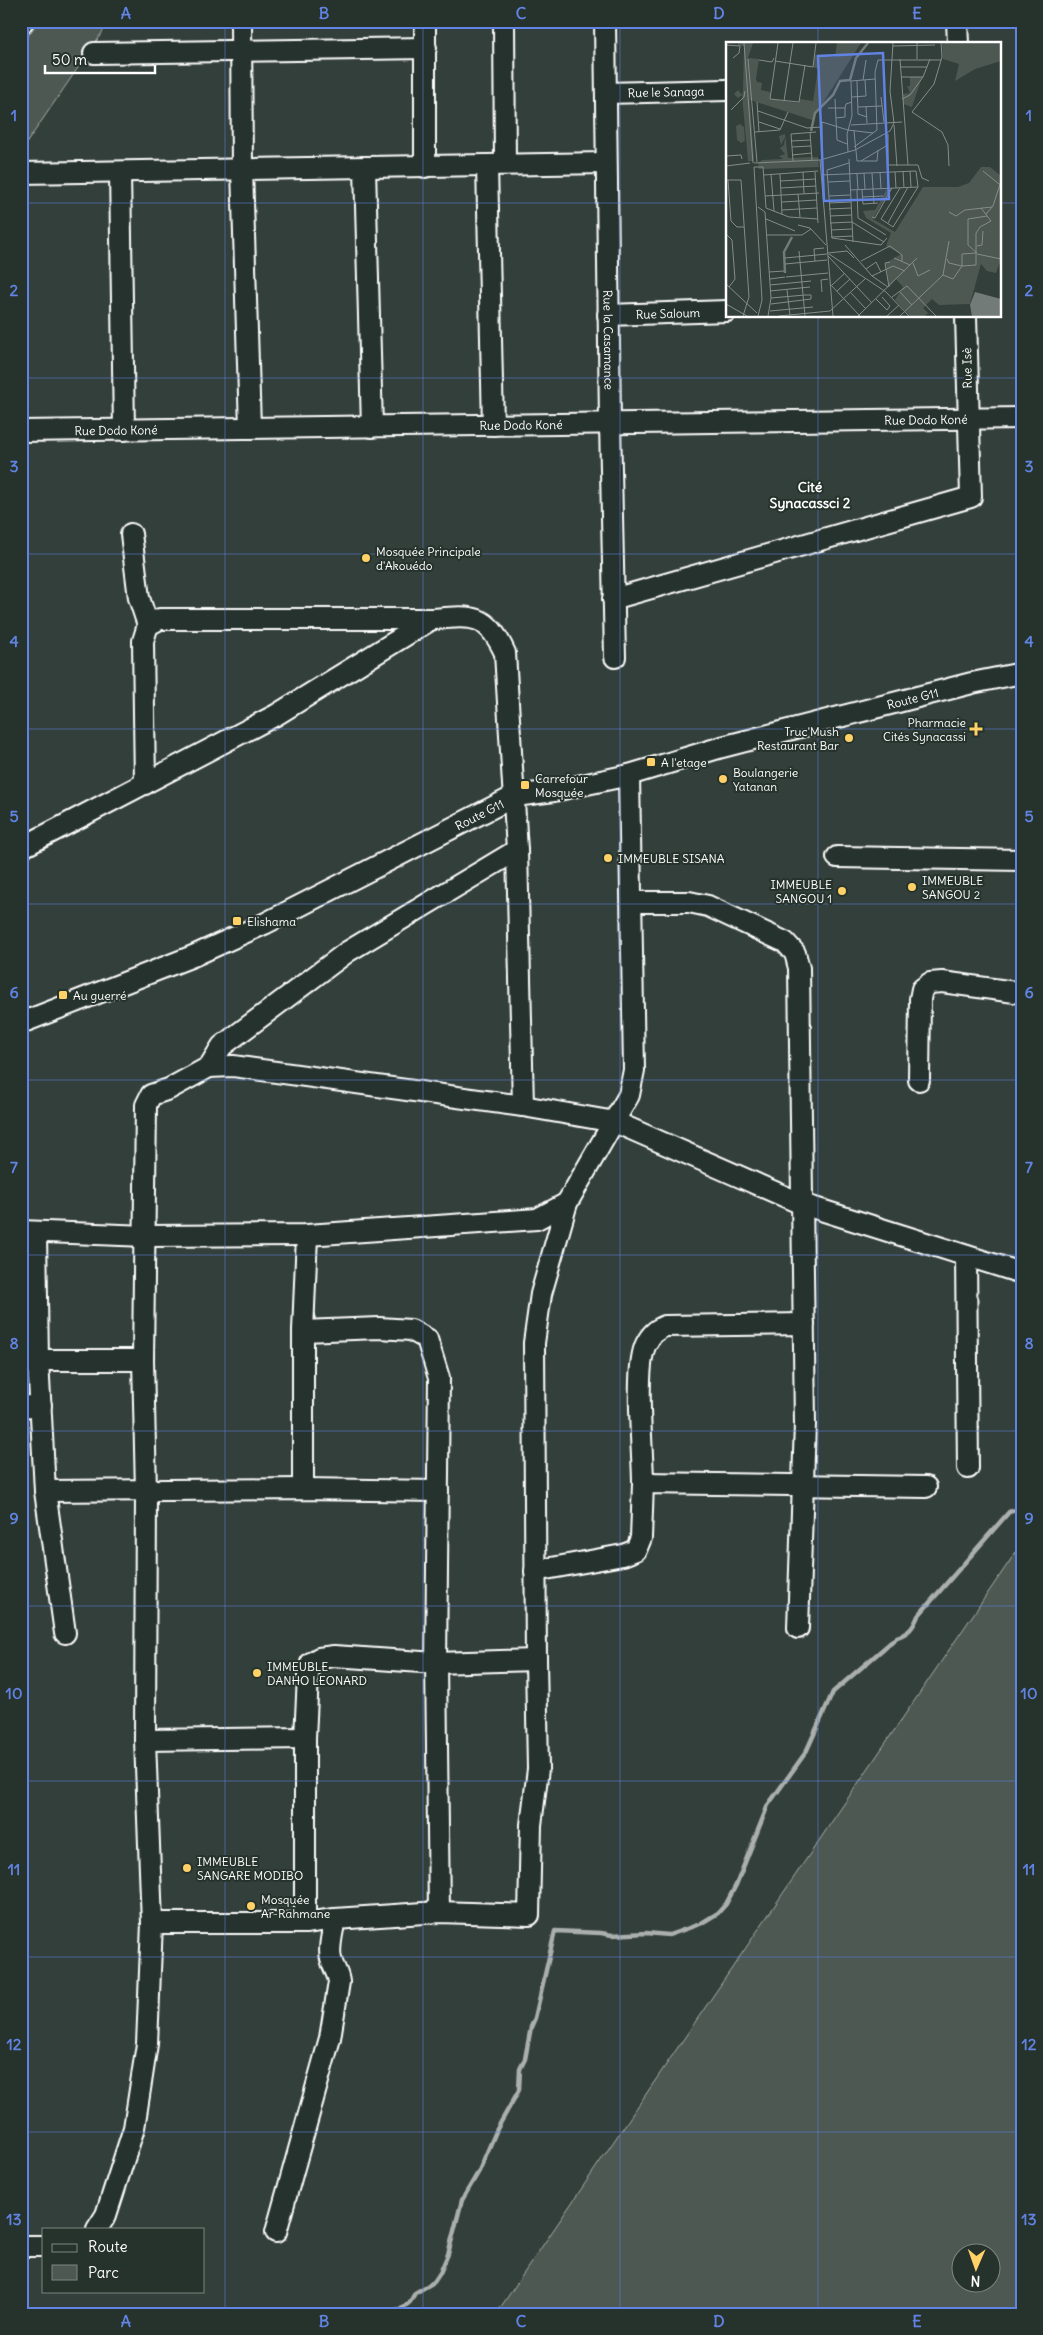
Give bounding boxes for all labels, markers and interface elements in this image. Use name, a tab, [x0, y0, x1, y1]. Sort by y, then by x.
text: A	[121, 3, 131, 23]
text: B	[319, 3, 330, 23]
text: C	[516, 3, 527, 23]
text: D	[713, 3, 725, 23]
text: E	[912, 3, 922, 23]
scale bar	[45, 42, 155, 74]
inset map	[726, 42, 1000, 318]
text: 50 m	[52, 50, 87, 69]
street label: Rue le Sanaga	[627, 83, 705, 100]
text: 1	[11, 105, 17, 125]
text: 1	[1026, 105, 1032, 125]
text: 2	[10, 280, 19, 300]
text: 2	[1025, 280, 1034, 300]
street label: Rue la Casamance	[601, 290, 617, 390]
street label: Rue Saloum	[636, 304, 701, 322]
street label: Rue Isè	[959, 347, 975, 389]
street label: Rue Dodo Koné	[884, 411, 968, 427]
street label: Rue Dodo Koné	[479, 416, 563, 433]
street label: Rue Dodo Koné	[74, 422, 158, 438]
text: 3	[9, 456, 19, 476]
text: 3	[1024, 456, 1034, 476]
district label: Cité Synacassci 2	[770, 478, 851, 512]
place label: Mosquée Principale d'Akouédo	[376, 544, 481, 573]
marker: Mosquée Principale d'Akouédo	[360, 552, 372, 564]
text: 4	[9, 631, 19, 651]
text: 4	[1024, 631, 1034, 651]
street label: Route G11	[885, 684, 940, 712]
place label: Pharmacie Cités Synacassi	[883, 715, 966, 744]
marker: Pharmacie Cités Synacassi	[970, 723, 982, 735]
place label: Truc'Mush Restaurant Bar	[757, 724, 839, 753]
marker: Truc'Mush Restaurant Bar	[843, 732, 855, 744]
place label: A l'etage	[661, 755, 707, 770]
marker: A l'etage	[645, 756, 657, 768]
place label: Boulangerie Yatanan	[733, 765, 798, 794]
place label: Carrefour Mosquée	[535, 771, 588, 800]
marker: Boulangerie Yatanan	[717, 773, 729, 785]
marker: Carrefour Mosquée	[519, 779, 531, 791]
street label: Route G11	[452, 796, 506, 833]
text: 5	[9, 806, 19, 826]
text: 5	[1024, 806, 1034, 826]
place label: IMMEUBLE SISANA	[618, 851, 725, 866]
marker: IMMEUBLE SISANA	[602, 852, 614, 864]
place label: IMMEUBLE SANGOU 2	[922, 873, 983, 902]
place label: IMMEUBLE SANGOU 1	[771, 877, 832, 906]
marker: IMMEUBLE SANGOU 2	[906, 881, 918, 893]
marker: IMMEUBLE SANGOU 1	[836, 885, 848, 897]
place label: Elishama	[247, 914, 296, 929]
marker: Elishama	[231, 915, 243, 927]
text: 6	[9, 982, 19, 1002]
text: 6	[1024, 982, 1034, 1002]
place label: Au guerré	[73, 988, 127, 1003]
marker: Au guerré	[57, 989, 69, 1001]
text: 7	[10, 1157, 18, 1177]
text: 7	[1025, 1157, 1033, 1177]
text: 8	[9, 1333, 19, 1353]
text: 8	[1024, 1333, 1034, 1353]
text: 9	[9, 1508, 19, 1528]
text: 9	[1024, 1508, 1034, 1528]
place label: IMMEUBLE DANHO LEONARD	[267, 1659, 367, 1688]
marker: IMMEUBLE DANHO LEONARD	[251, 1667, 263, 1679]
text: 10	[6, 1683, 22, 1703]
text: 10	[1021, 1683, 1037, 1703]
place label: IMMEUBLE SANGARE MODIBO	[197, 1854, 303, 1883]
text: 11	[8, 1859, 20, 1879]
text: 11	[1023, 1859, 1035, 1879]
marker: IMMEUBLE SANGARE MODIBO	[181, 1862, 193, 1874]
place label: Mosquée Ar-Rahmane	[261, 1892, 330, 1921]
marker: Mosquée Ar-Rahmane	[245, 1900, 257, 1912]
text: 12	[6, 2034, 22, 2054]
text: 12	[1021, 2034, 1037, 2054]
text: 13	[6, 2209, 22, 2229]
text: 13	[1021, 2209, 1037, 2229]
legend	[42, 2228, 205, 2292]
text: Route	[88, 2237, 128, 2256]
north arrow	[950, 2242, 1000, 2292]
text: Parc	[88, 2263, 119, 2282]
text: N	[970, 2272, 981, 2290]
text: A	[121, 2311, 131, 2331]
text: B	[319, 2311, 330, 2331]
text: C	[516, 2311, 527, 2331]
text: D	[713, 2311, 725, 2331]
text: E	[912, 2311, 922, 2331]

